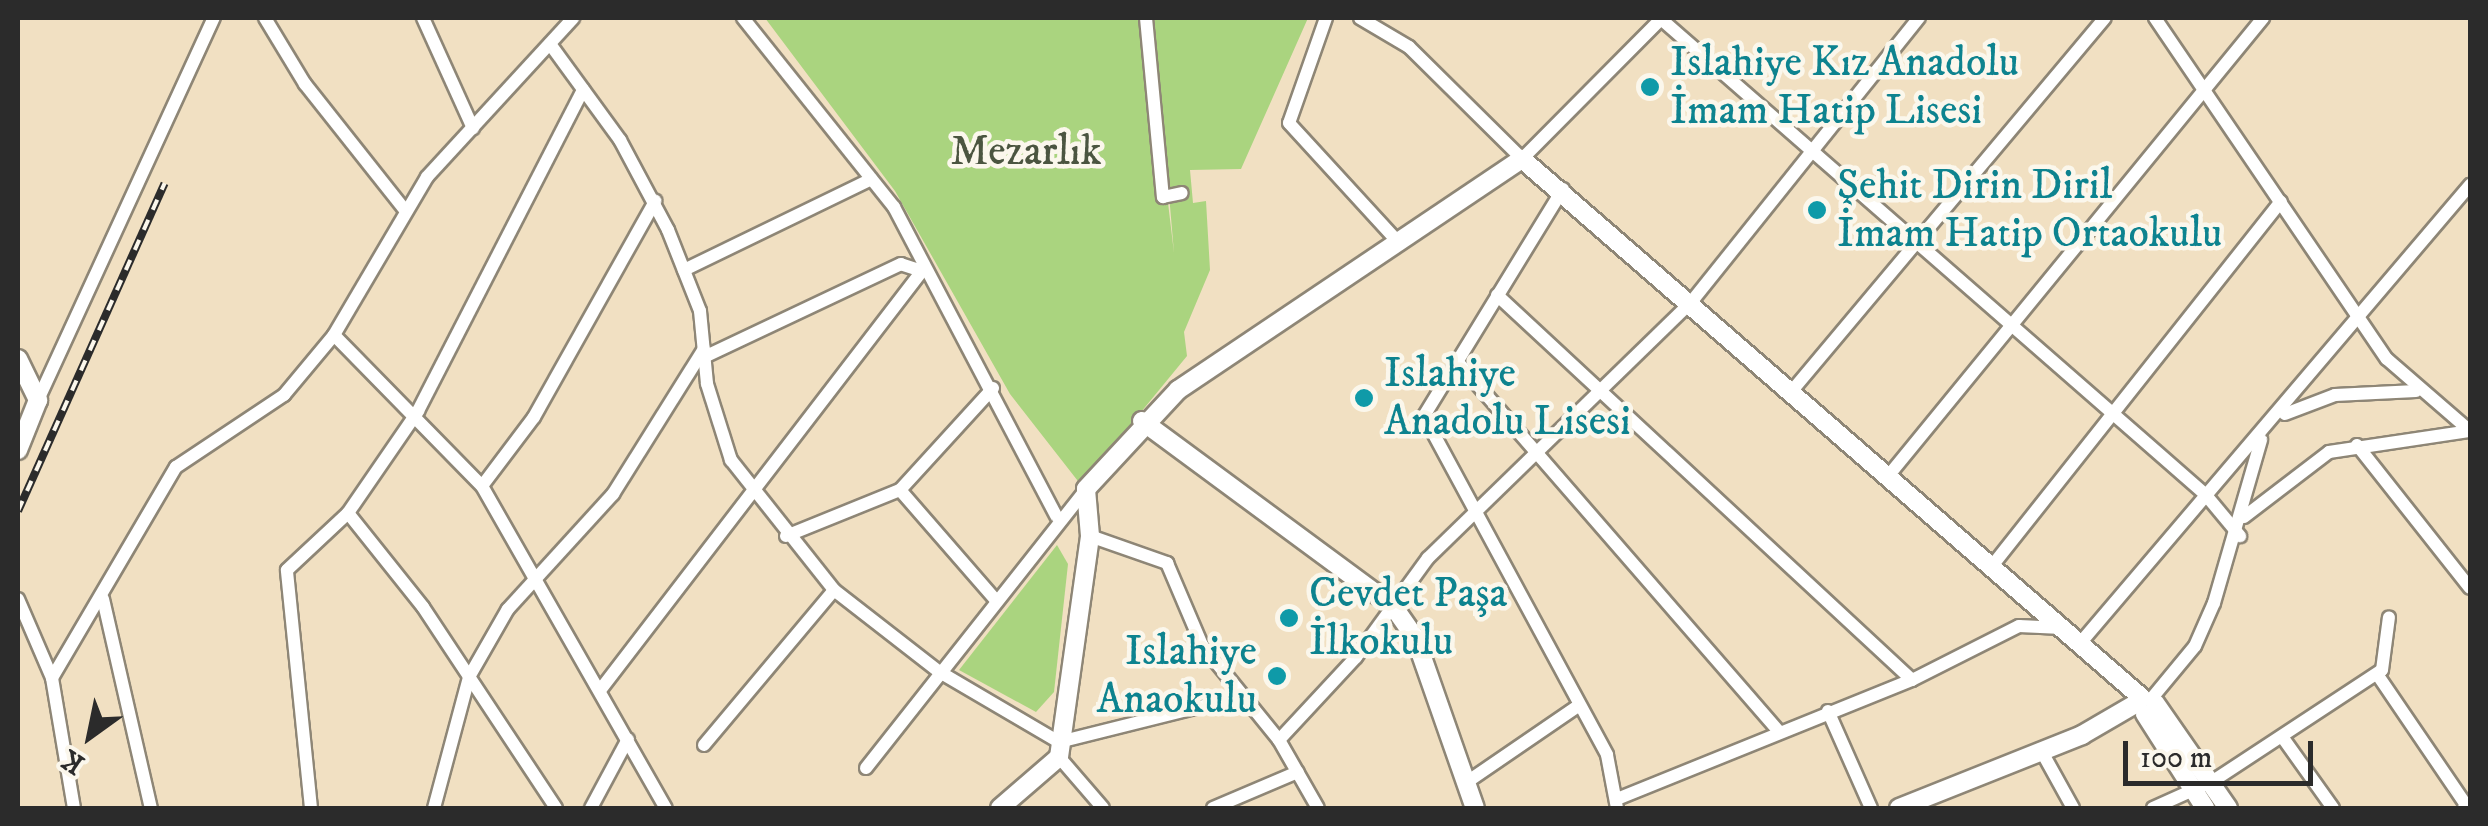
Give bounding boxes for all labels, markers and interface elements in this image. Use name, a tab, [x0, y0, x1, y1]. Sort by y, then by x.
place label: Islahiye Kız Anadolu İmam Hatip Lisesi	[1670, 38, 2019, 136]
marker: Islahiye Kız Anadolu İmam Hatip Lisesi	[1639, 76, 1661, 98]
park label: Mezarlık	[951, 127, 1101, 177]
place label: Şehit Dirin Diril İmam Hatip Ortaokulu	[1837, 161, 2222, 260]
marker: Şehit Dirin Diril İmam Hatip Ortaokulu	[1806, 199, 1828, 221]
place label: Islahiye Anadolu Lisesi	[1384, 349, 1631, 448]
marker: Islahiye Anadolu Lisesi	[1353, 387, 1375, 409]
place label: Cevdet Paşa İlkokulu	[1309, 569, 1507, 668]
marker: Cevdet Paşa İlkokulu	[1278, 607, 1300, 629]
place label: Islahiye Anaokulu	[1097, 627, 1257, 726]
marker: Islahiye Anaokulu	[1266, 665, 1288, 687]
north arrow	[40, 686, 140, 786]
scale bar	[2128, 721, 2318, 783]
text: 100 m	[2140, 740, 2212, 777]
text: K	[56, 742, 91, 782]

